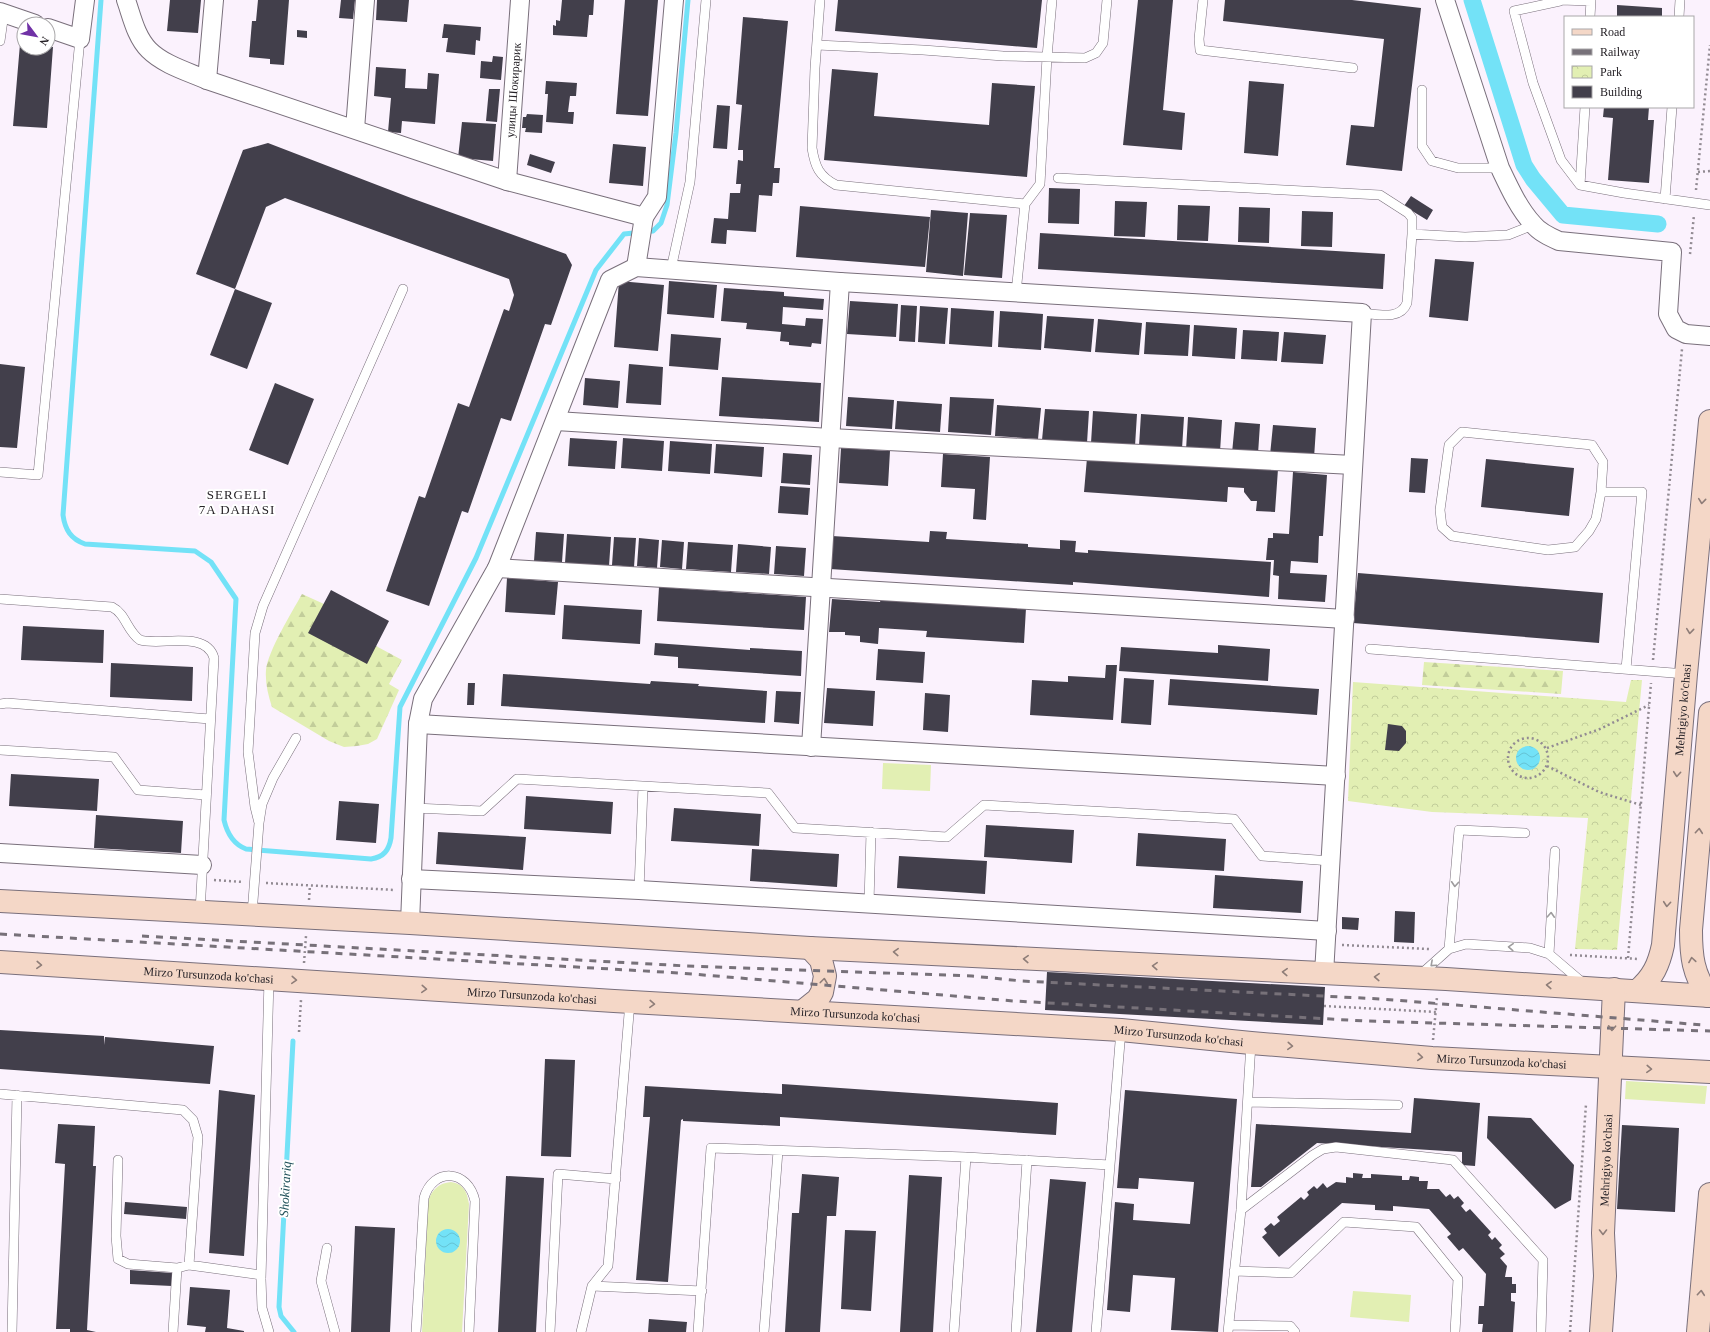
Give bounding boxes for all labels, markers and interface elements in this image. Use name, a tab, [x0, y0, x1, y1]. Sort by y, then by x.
north arrow	[16, 16, 56, 56]
legend	[1564, 16, 1694, 108]
text: Road	[1600, 25, 1625, 39]
text: N	[37, 35, 52, 48]
street label: улицы Шокирарик	[503, 42, 524, 138]
text: Railway	[1600, 45, 1640, 59]
text: Park	[1600, 65, 1622, 79]
text: Building	[1600, 85, 1642, 99]
district label: SERGELI 7A DAHASI	[199, 487, 275, 517]
one-way arrow	[1698, 498, 1707, 504]
one-way arrow	[1685, 628, 1694, 634]
street label: Mehrigiyo ko'chasi	[1672, 662, 1694, 757]
one-way arrow	[1673, 771, 1682, 777]
one-way arrow	[1695, 828, 1704, 834]
one-way arrow	[1451, 881, 1460, 887]
one-way arrow	[1662, 901, 1671, 907]
one-way arrow	[1547, 912, 1556, 918]
one-way arrow	[1508, 943, 1514, 952]
one-way arrow	[893, 948, 899, 956]
one-way arrow	[1023, 954, 1029, 963]
one-way arrow	[1689, 957, 1697, 964]
one-way arrow	[1430, 959, 1438, 966]
one-way arrow	[36, 960, 42, 969]
one-way arrow	[1152, 961, 1158, 970]
street label: Mirzo Tursunzoda ko'chasi	[143, 964, 275, 986]
one-way arrow	[1282, 968, 1288, 977]
one-way arrow	[1374, 972, 1380, 981]
one-way arrow	[291, 976, 297, 984]
one-way arrow	[819, 978, 828, 984]
one-way arrow	[1546, 981, 1552, 990]
one-way arrow	[421, 984, 427, 993]
street label: Mirzo Tursunzoda ko'chasi	[466, 985, 598, 1007]
one-way arrow	[649, 999, 655, 1008]
street label: Mirzo Tursunzoda ko'chasi	[790, 1004, 921, 1026]
street label: Mirzo Tursunzoda ko'chasi	[1113, 1023, 1245, 1049]
one-way arrow	[1608, 1025, 1616, 1031]
one-way arrow	[1287, 1042, 1293, 1051]
street label: Mirzo Tursunzoda ko'chasi	[1436, 1051, 1568, 1072]
one-way arrow	[1417, 1052, 1423, 1061]
one-way arrow	[1646, 1065, 1652, 1074]
street label: Mehrigiyo ko'chasi	[1597, 1113, 1615, 1207]
water label: Shokirariq	[276, 1160, 294, 1217]
one-way arrow	[1599, 1229, 1607, 1235]
one-way arrow	[1697, 1290, 1706, 1296]

